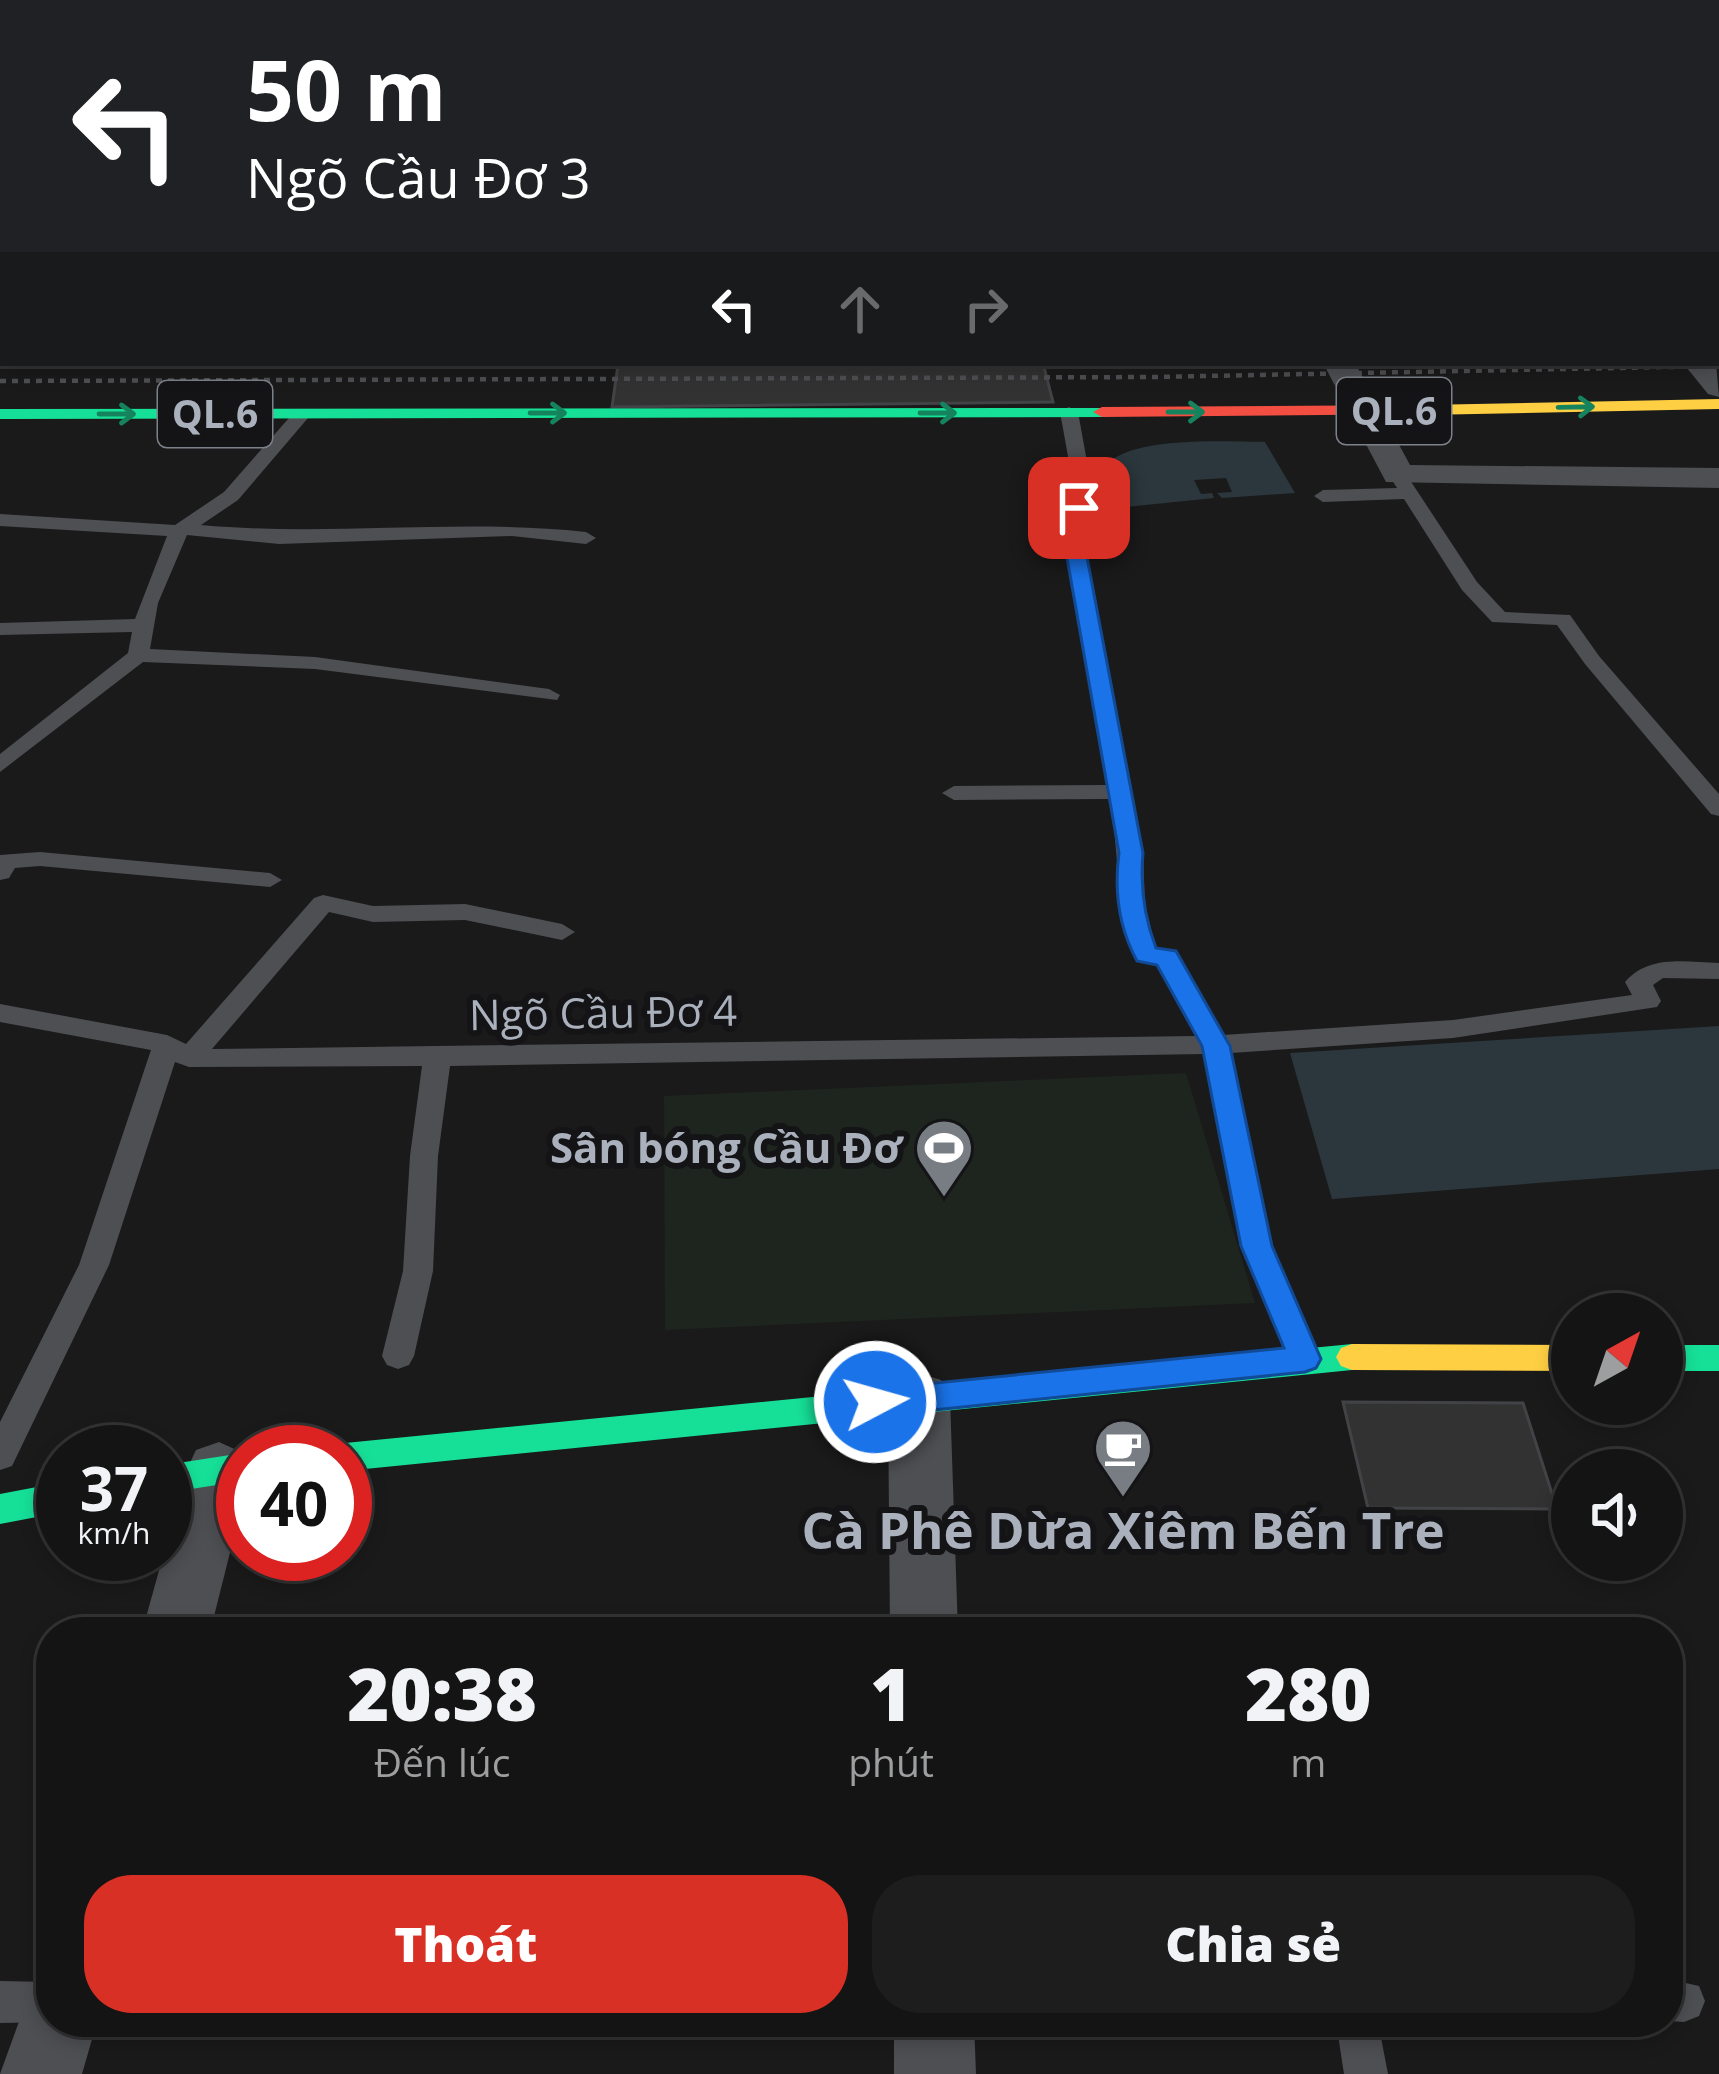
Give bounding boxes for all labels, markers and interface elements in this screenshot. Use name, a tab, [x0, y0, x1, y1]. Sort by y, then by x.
text: 50 m	[246, 31, 446, 146]
icon: left	[48, 48, 204, 204]
text: Ngõ Cầu Đơ 3	[246, 140, 591, 214]
icon: left	[701, 276, 767, 342]
icon: ahead	[827, 276, 893, 342]
icon: right	[953, 276, 1019, 342]
road number: QL.6	[1337, 378, 1451, 444]
road number: QL.6	[158, 381, 272, 447]
one-way arrow	[1556, 396, 1595, 419]
one-way arrow	[1166, 401, 1205, 423]
one-way arrow	[528, 402, 567, 424]
one-way arrow	[918, 402, 957, 424]
one-way arrow	[97, 403, 136, 425]
pin	[1028, 457, 1130, 559]
icon: arrive	[1046, 475, 1112, 541]
street label: Ngõ Cầu Đơ 4	[468, 981, 738, 1042]
sports icon: Sân bóng Cầu Đơ	[913, 1117, 975, 1199]
place label: Sân bóng Cầu Đơ	[550, 1118, 904, 1175]
north arrow	[1551, 1293, 1683, 1425]
map controls	[1551, 1293, 1683, 1581]
position arrow	[812, 1339, 938, 1465]
cafe icon: Cà Phê Dừa Xiêm Bến Tre	[1092, 1417, 1154, 1499]
speed limit sign: 40	[216, 1425, 372, 1581]
text: 37	[80, 1447, 148, 1529]
button: sound	[1551, 1449, 1683, 1581]
place label: Cà Phê Dừa Xiêm Bến Tre	[801, 1494, 1445, 1564]
text: km/h	[78, 1512, 150, 1553]
text: 20:38	[347, 1644, 537, 1742]
text: 1	[870, 1644, 912, 1742]
text: 280	[1245, 1644, 1372, 1742]
text: Đến lúc	[374, 1735, 510, 1788]
text: phút	[848, 1735, 934, 1788]
text: m	[1290, 1735, 1326, 1788]
button: Thoát	[84, 1875, 848, 2013]
button: Chia sẻ	[872, 1875, 1635, 2013]

